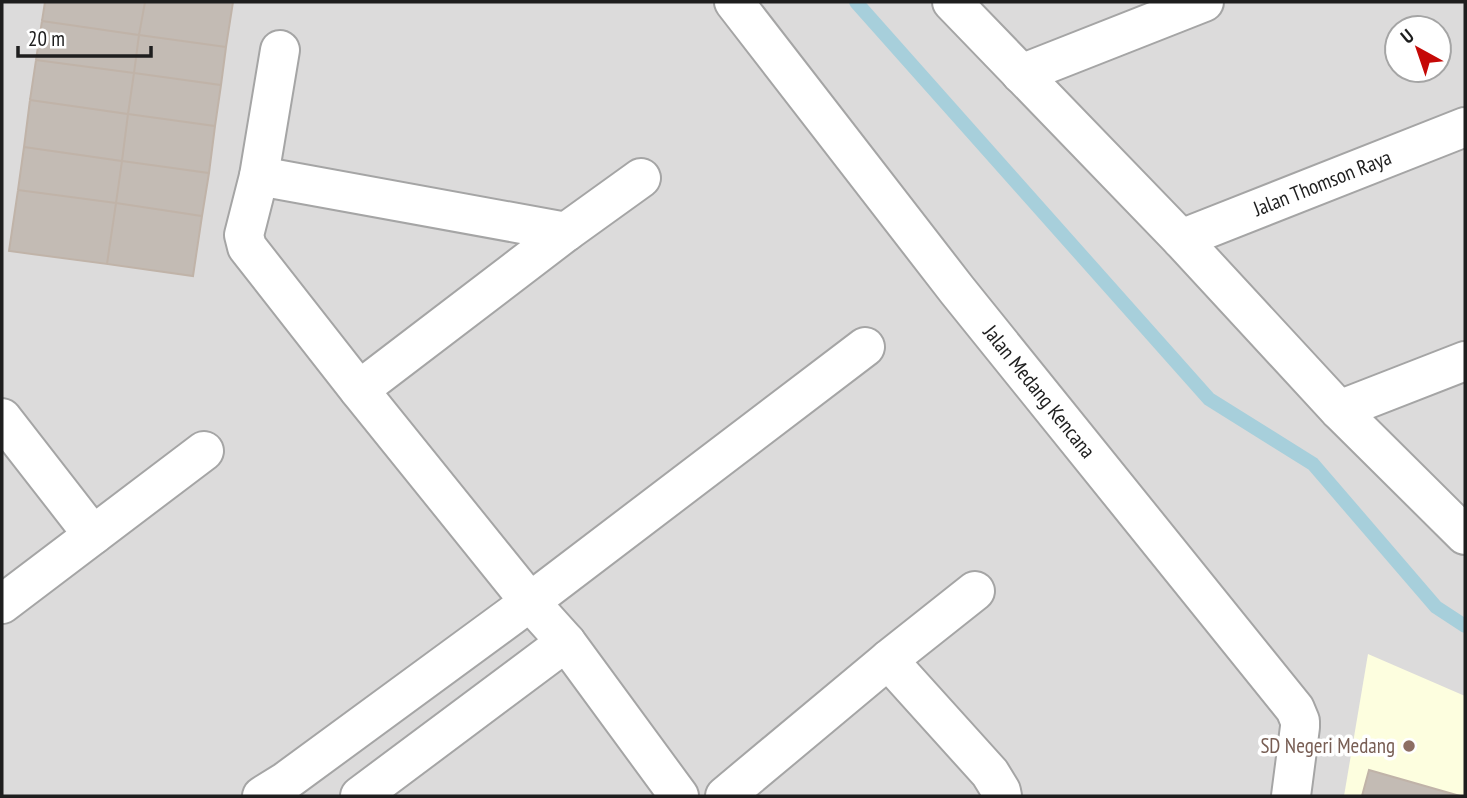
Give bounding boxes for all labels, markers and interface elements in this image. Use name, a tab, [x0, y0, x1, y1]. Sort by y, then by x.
scale bar	[18, 14, 150, 58]
north arrow	[1383, 14, 1453, 84]
text: U	[1396, 24, 1419, 48]
text: 20 m	[28, 25, 65, 52]
street label: Jalan Thomson Raya	[1248, 143, 1395, 222]
street label: Jalan Medang Kencana	[977, 318, 1101, 464]
place label: SD Negeri Medang	[1260, 732, 1395, 759]
marker: SD Negeri Medang	[1401, 738, 1417, 754]

